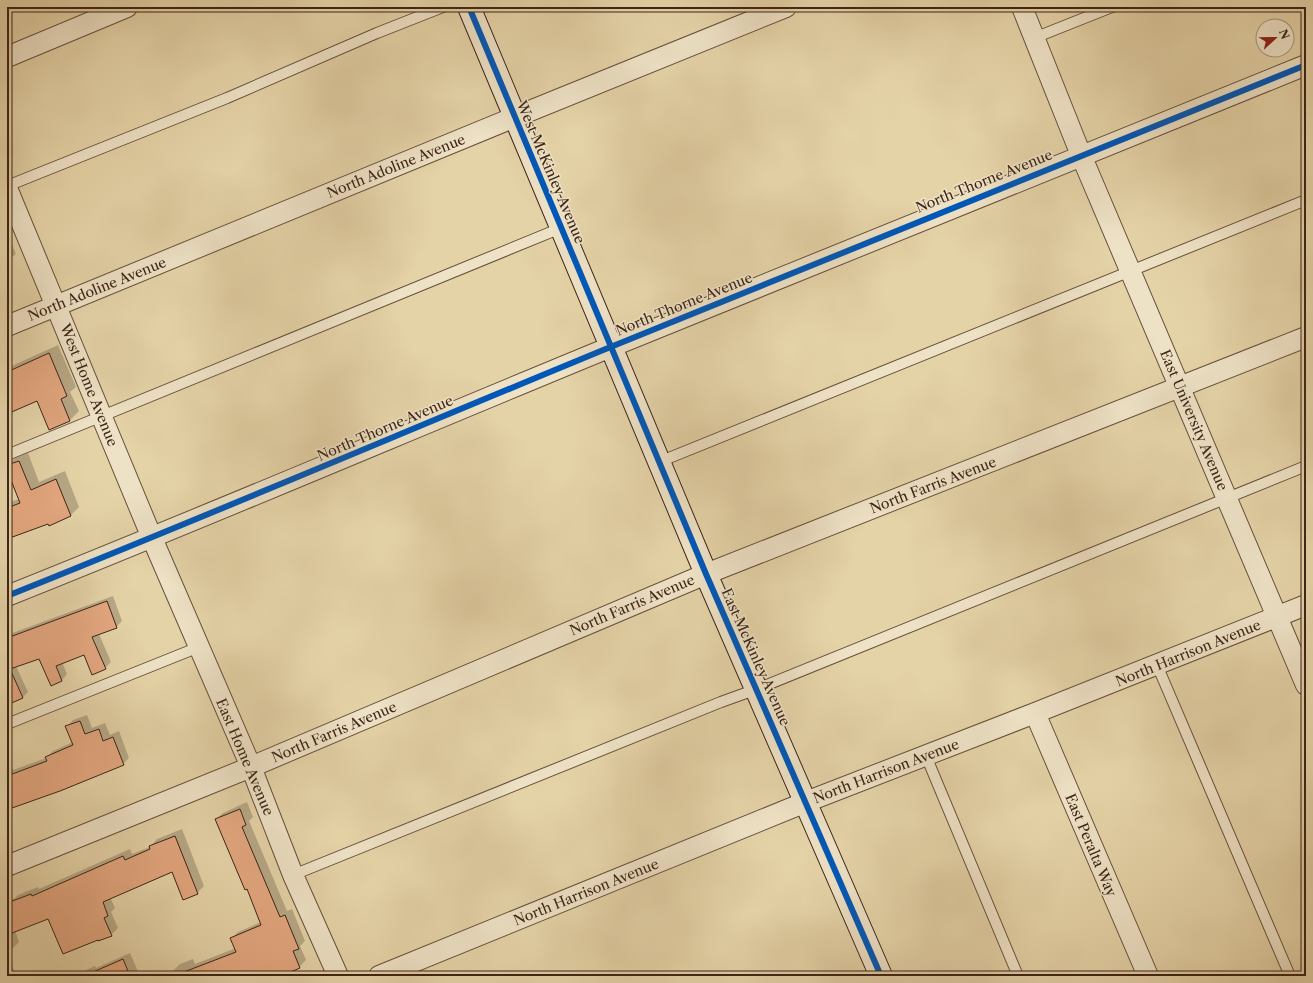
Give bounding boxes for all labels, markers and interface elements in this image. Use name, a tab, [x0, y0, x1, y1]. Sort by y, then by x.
north arrow	[1255, 18, 1295, 58]
text: N	[1276, 27, 1293, 42]
street label: West McKinley Avenue	[512, 97, 589, 246]
street label: North Adoline Avenue	[324, 130, 468, 202]
street label: North Thorne Avenue	[913, 145, 1055, 217]
street label: North Adoline Avenue	[25, 253, 169, 325]
street label: North Thorne Avenue	[613, 268, 755, 340]
street label: West Home Avenue	[56, 320, 122, 449]
street label: East University Avenue	[1156, 347, 1232, 493]
street label: North Thorne Avenue	[314, 391, 456, 465]
street label: North Farris Avenue	[867, 452, 999, 517]
street label: North Farris Avenue	[567, 570, 697, 640]
street label: East McKinley Avenue	[718, 585, 795, 729]
street label: North Harrison Avenue	[1113, 616, 1263, 690]
street label: East Home Avenue	[212, 696, 278, 819]
street label: North Farris Avenue	[269, 697, 399, 767]
street label: North Harrison Avenue	[811, 735, 962, 807]
street label: East Peralta Way	[1061, 791, 1121, 899]
street label: North Harrison Avenue	[511, 855, 661, 929]

